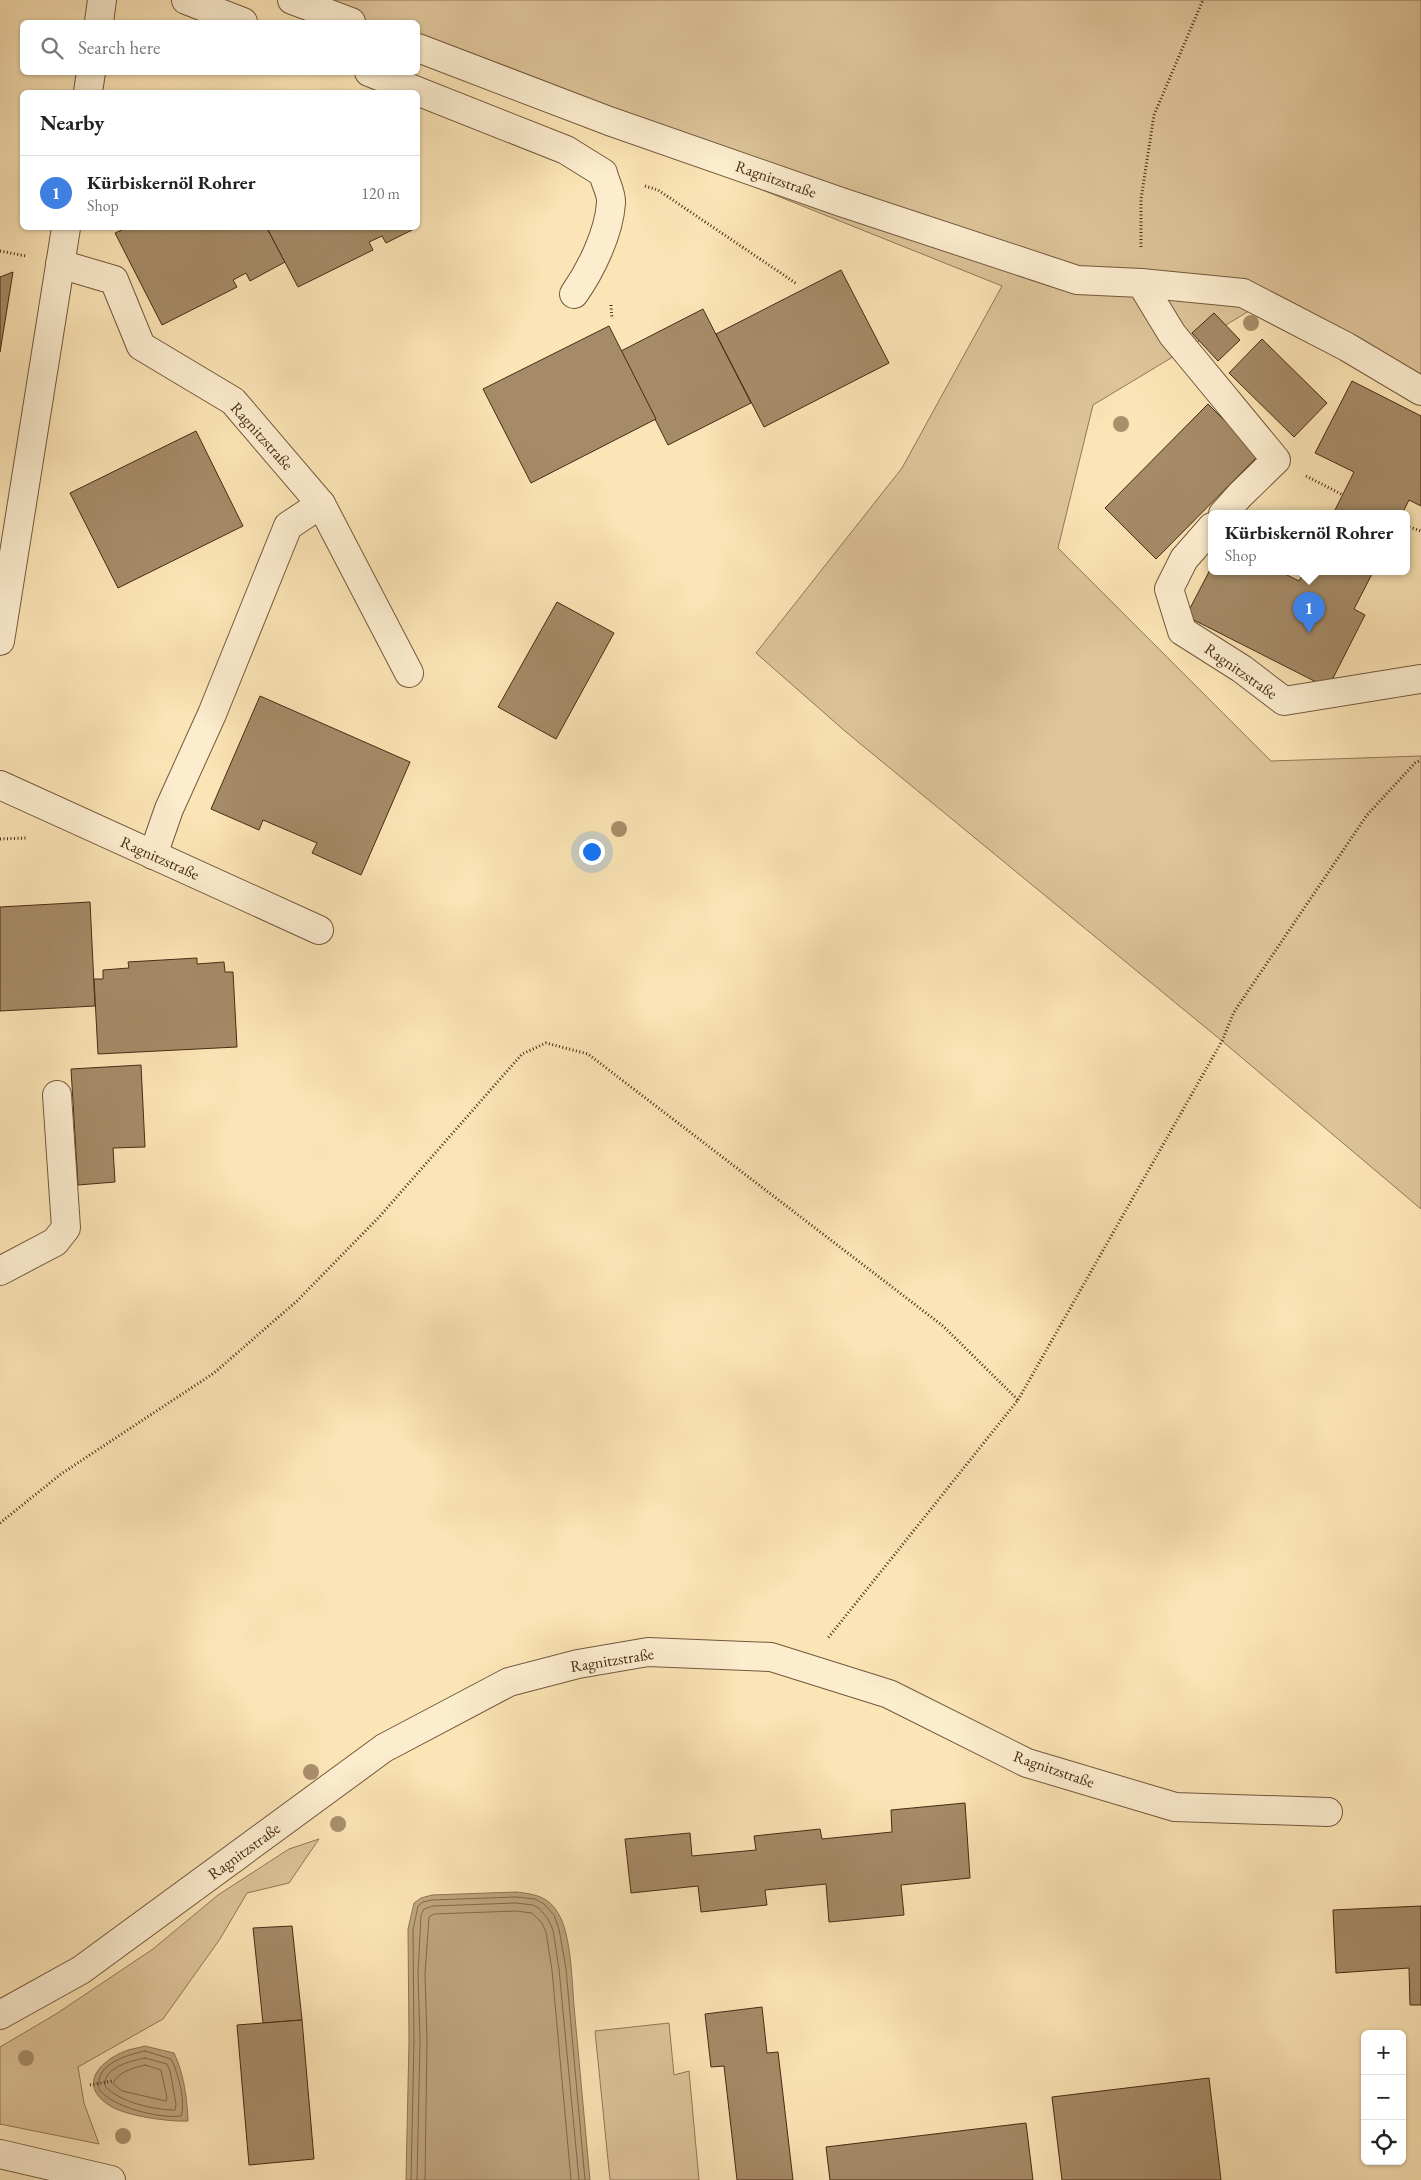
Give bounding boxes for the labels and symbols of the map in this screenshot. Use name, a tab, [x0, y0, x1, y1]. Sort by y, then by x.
street label: Ragnitzstraße	[733, 155, 819, 203]
street label: Ragnitzstraße	[226, 398, 298, 474]
pin: 1	[1293, 592, 1325, 633]
street label: Ragnitzstraße	[1200, 638, 1282, 704]
street label: Ragnitzstraße	[117, 831, 203, 885]
your location	[579, 839, 605, 865]
street label: Ragnitzstraße	[569, 1643, 655, 1677]
street label: Ragnitzstraße	[1011, 1745, 1097, 1793]
street label: Ragnitzstraße	[204, 1818, 284, 1884]

